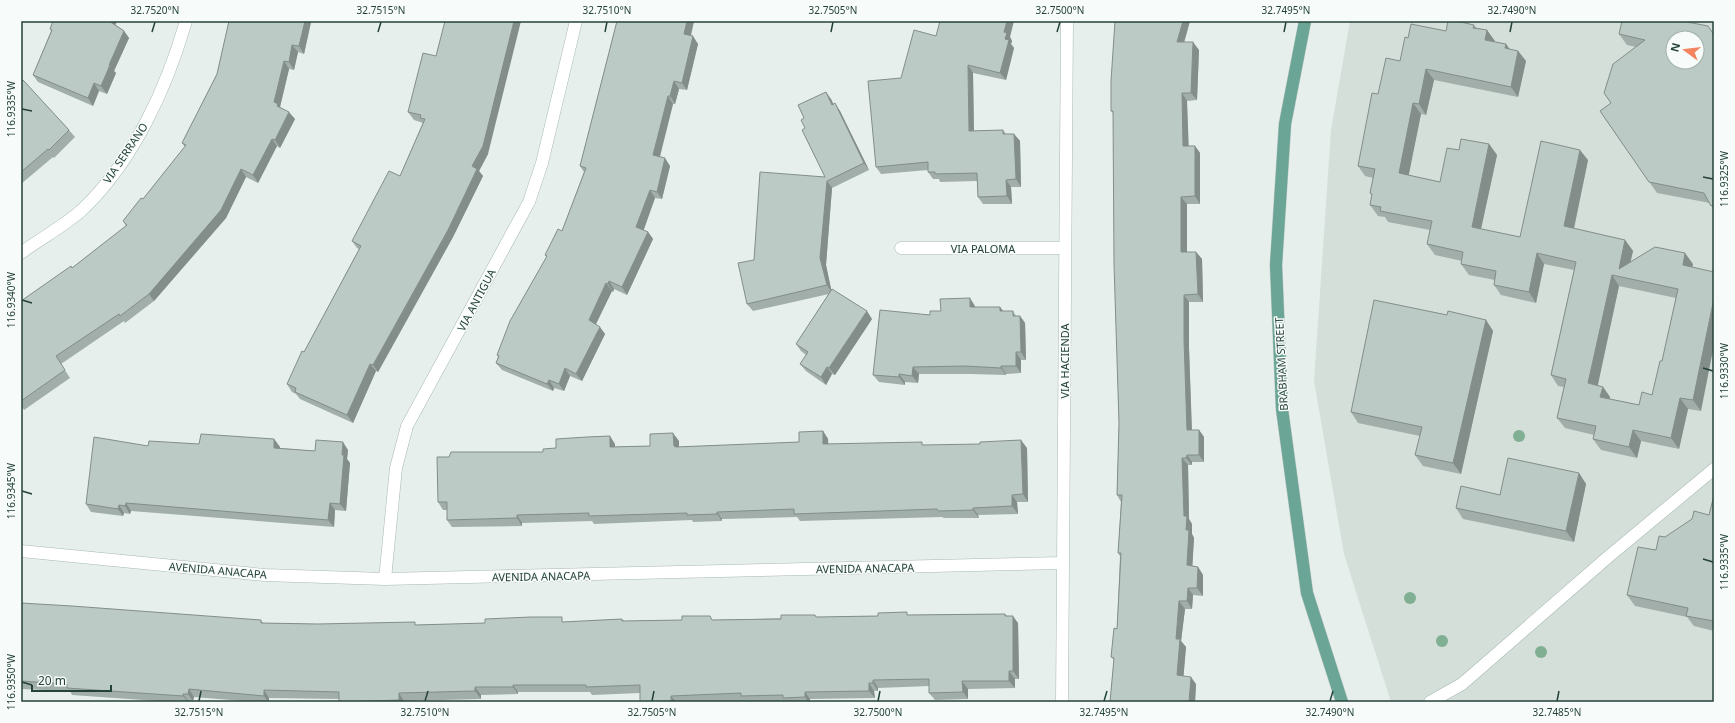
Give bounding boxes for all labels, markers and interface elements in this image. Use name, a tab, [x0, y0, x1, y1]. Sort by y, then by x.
text: 32.7520°N	[131, 3, 179, 17]
text: 32.7515°N	[357, 3, 405, 17]
text: 32.7510°N	[583, 3, 631, 17]
text: 32.7505°N	[809, 3, 857, 17]
text: 32.7500°N	[1036, 3, 1084, 17]
text: 32.7495°N	[1262, 3, 1310, 17]
text: 32.7490°N	[1488, 3, 1536, 17]
north arrow	[1665, 30, 1705, 70]
text: N	[1666, 41, 1683, 54]
text: 116.9335°W	[4, 80, 18, 137]
street label: VIA SERRANO	[99, 120, 151, 186]
text: 116.9325°W	[1717, 150, 1731, 207]
street label: VIA PALOMA	[951, 241, 1016, 256]
street label: VIA ANTIGUA	[453, 265, 499, 334]
text: 116.9340°W	[4, 271, 18, 328]
street label: BRABHAM STREET	[1271, 317, 1291, 411]
street label: VIA HACIENDA	[1057, 322, 1072, 399]
text: 116.9330°W	[1717, 342, 1731, 399]
text: 116.9345°W	[4, 462, 18, 519]
text: 116.9335°W	[1717, 533, 1731, 590]
street label: AVENIDA ANACAPA	[168, 558, 269, 582]
street label: AVENIDA ANACAPA	[816, 560, 915, 576]
street label: AVENIDA ANACAPA	[492, 568, 591, 584]
text: 116.9350°W	[4, 653, 18, 710]
scale bar	[32, 667, 111, 693]
text: 20 m	[38, 672, 66, 689]
text: 32.7515°N	[175, 705, 223, 719]
text: 32.7510°N	[401, 705, 449, 719]
text: 32.7505°N	[628, 705, 676, 719]
text: 32.7500°N	[854, 705, 902, 719]
text: 32.7495°N	[1080, 705, 1128, 719]
text: 32.7490°N	[1306, 705, 1354, 719]
text: 32.7485°N	[1533, 705, 1581, 719]

